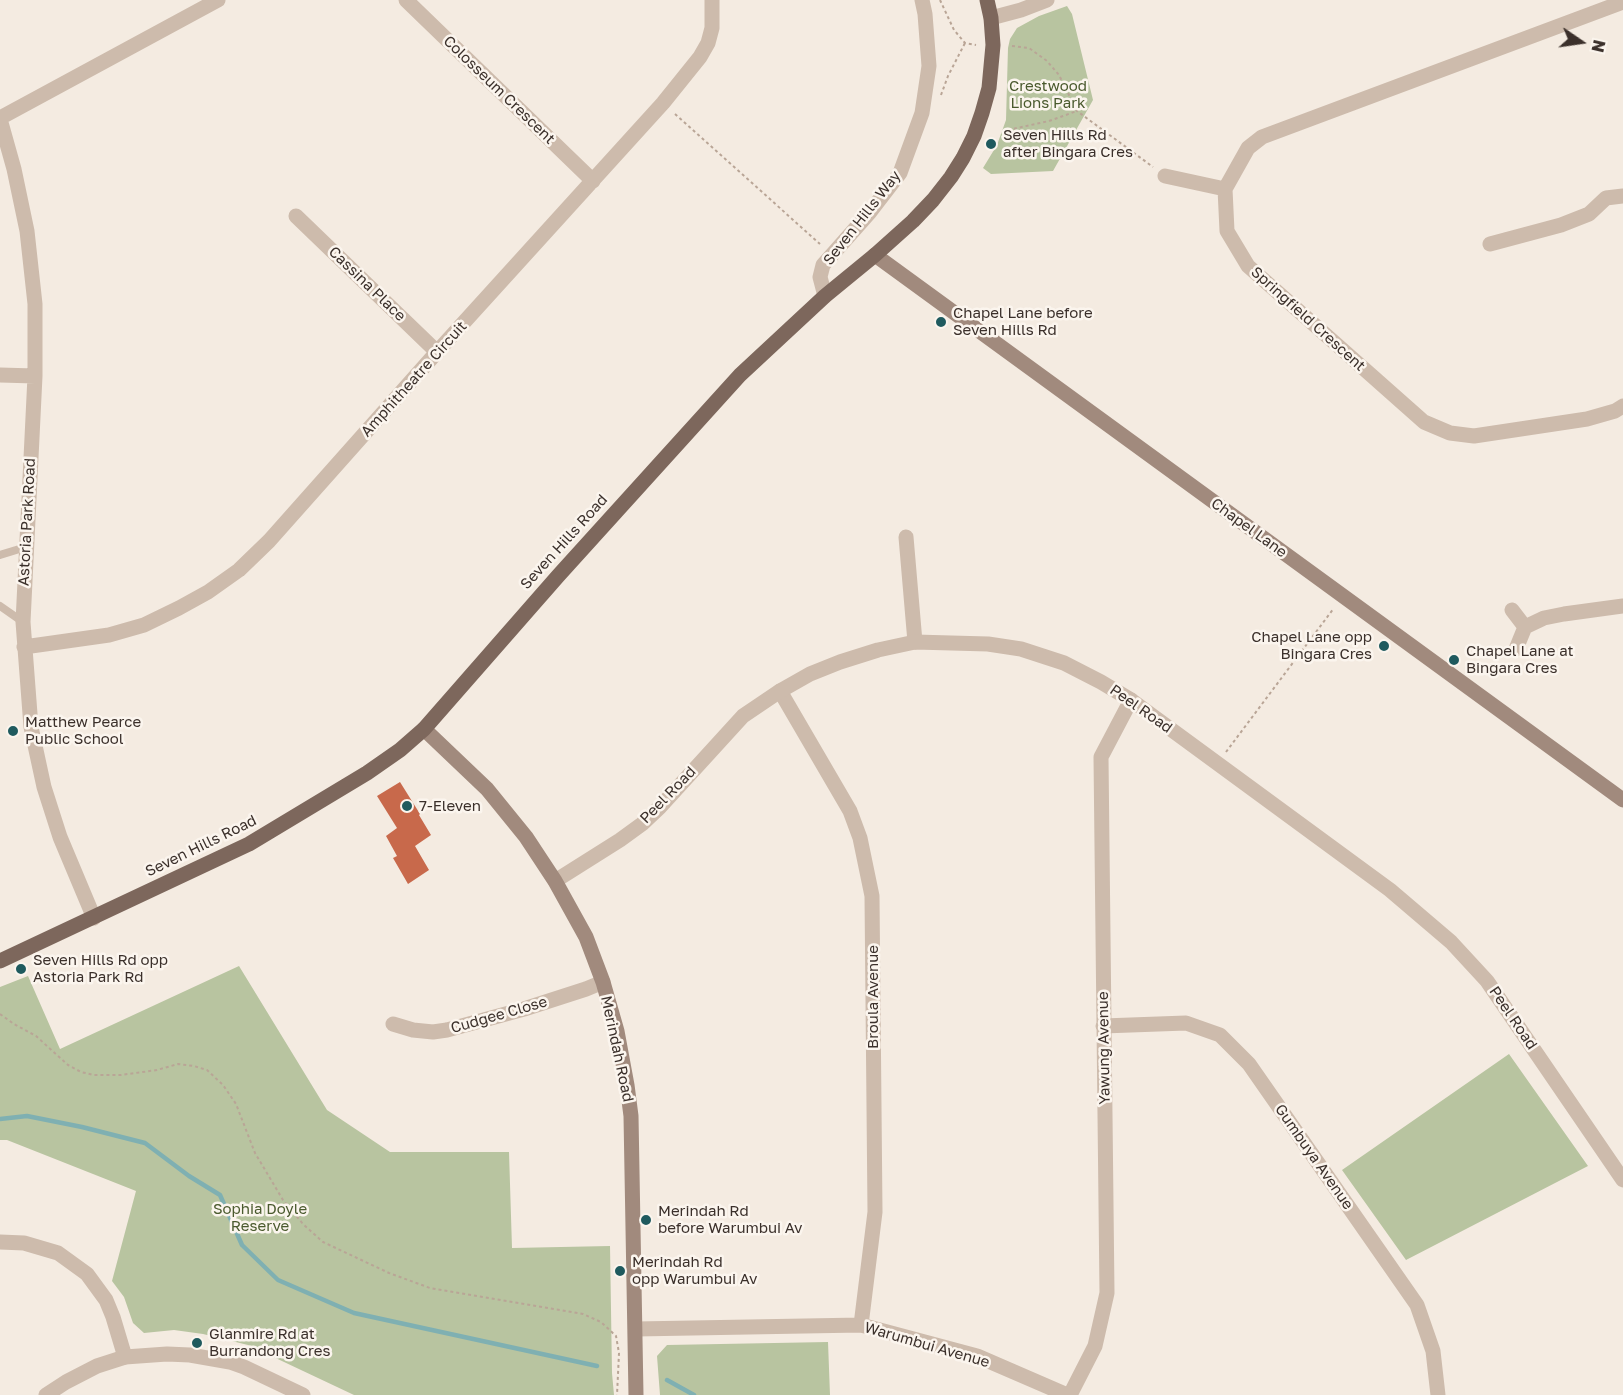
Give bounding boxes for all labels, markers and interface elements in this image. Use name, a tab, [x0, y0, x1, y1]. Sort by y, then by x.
north arrow	[1551, 12, 1611, 72]
street label: Colosseum Crescent	[439, 32, 559, 148]
text: N	[1587, 38, 1610, 54]
park label: Crestwood Lions Park	[1009, 77, 1087, 112]
place label: Seven Hills Rd after Bingara Cres	[1003, 126, 1133, 161]
marker: Seven Hills Rd after Bingara Cres	[984, 137, 998, 151]
street label: Seven Hills Way	[820, 167, 904, 269]
street label: Cassina Place	[325, 243, 409, 325]
street label: Springfield Crescent	[1247, 263, 1369, 375]
place label: Chapel Lane before Seven Hills Rd	[953, 304, 1093, 339]
marker: Chapel Lane before Seven Hills Rd	[934, 315, 948, 329]
street label: Amphitheatre Circuit	[357, 317, 471, 441]
street label: Astoria Park Road	[15, 458, 39, 586]
street label: Seven Hills Road	[517, 491, 611, 593]
street label: Chapel Lane	[1208, 494, 1290, 562]
place label: Chapel Lane opp Bingara Cres	[1251, 628, 1372, 663]
marker: Chapel Lane opp Bingara Cres	[1377, 639, 1391, 653]
place label: Chapel Lane at Bingara Cres	[1466, 642, 1574, 677]
marker: Chapel Lane at Bingara Cres	[1447, 653, 1461, 667]
street label: Peel Road	[1106, 681, 1176, 737]
place label: Matthew Pearce Public School	[25, 713, 141, 748]
marker: Matthew Pearce Public School	[6, 724, 20, 738]
street label: Peel Road	[636, 763, 700, 827]
place label: 7-Eleven	[419, 797, 481, 815]
marker: 7-Eleven	[400, 799, 414, 813]
street label: Seven Hills Road	[143, 811, 259, 881]
street label: Broula Avenue	[864, 945, 882, 1049]
place label: Seven Hills Rd opp Astoria Park Rd	[33, 951, 168, 986]
marker: Seven Hills Rd opp Astoria Park Rd	[14, 962, 28, 976]
street label: Peel Road	[1485, 983, 1541, 1053]
street label: Yawung Avenue	[1094, 991, 1114, 1105]
street label: Cudgee Close	[449, 993, 549, 1037]
street label: Merindah Road	[597, 994, 637, 1104]
street label: Gumbuya Avenue	[1271, 1101, 1357, 1213]
park label: Sophia Doyle Reserve	[213, 1200, 307, 1235]
place label: Merindah Rd before Warumbui Av	[658, 1202, 802, 1237]
marker: Merindah Rd before Warumbui Av	[639, 1213, 653, 1227]
place label: Merindah Rd opp Warumbui Av	[632, 1253, 757, 1288]
marker: Merindah Rd opp Warumbui Av	[613, 1264, 627, 1278]
street label: Warumbui Avenue	[862, 1319, 992, 1371]
place label: Glanmire Rd at Burrandong Cres	[209, 1325, 330, 1360]
marker: Glanmire Rd at Burrandong Cres	[190, 1336, 204, 1350]

